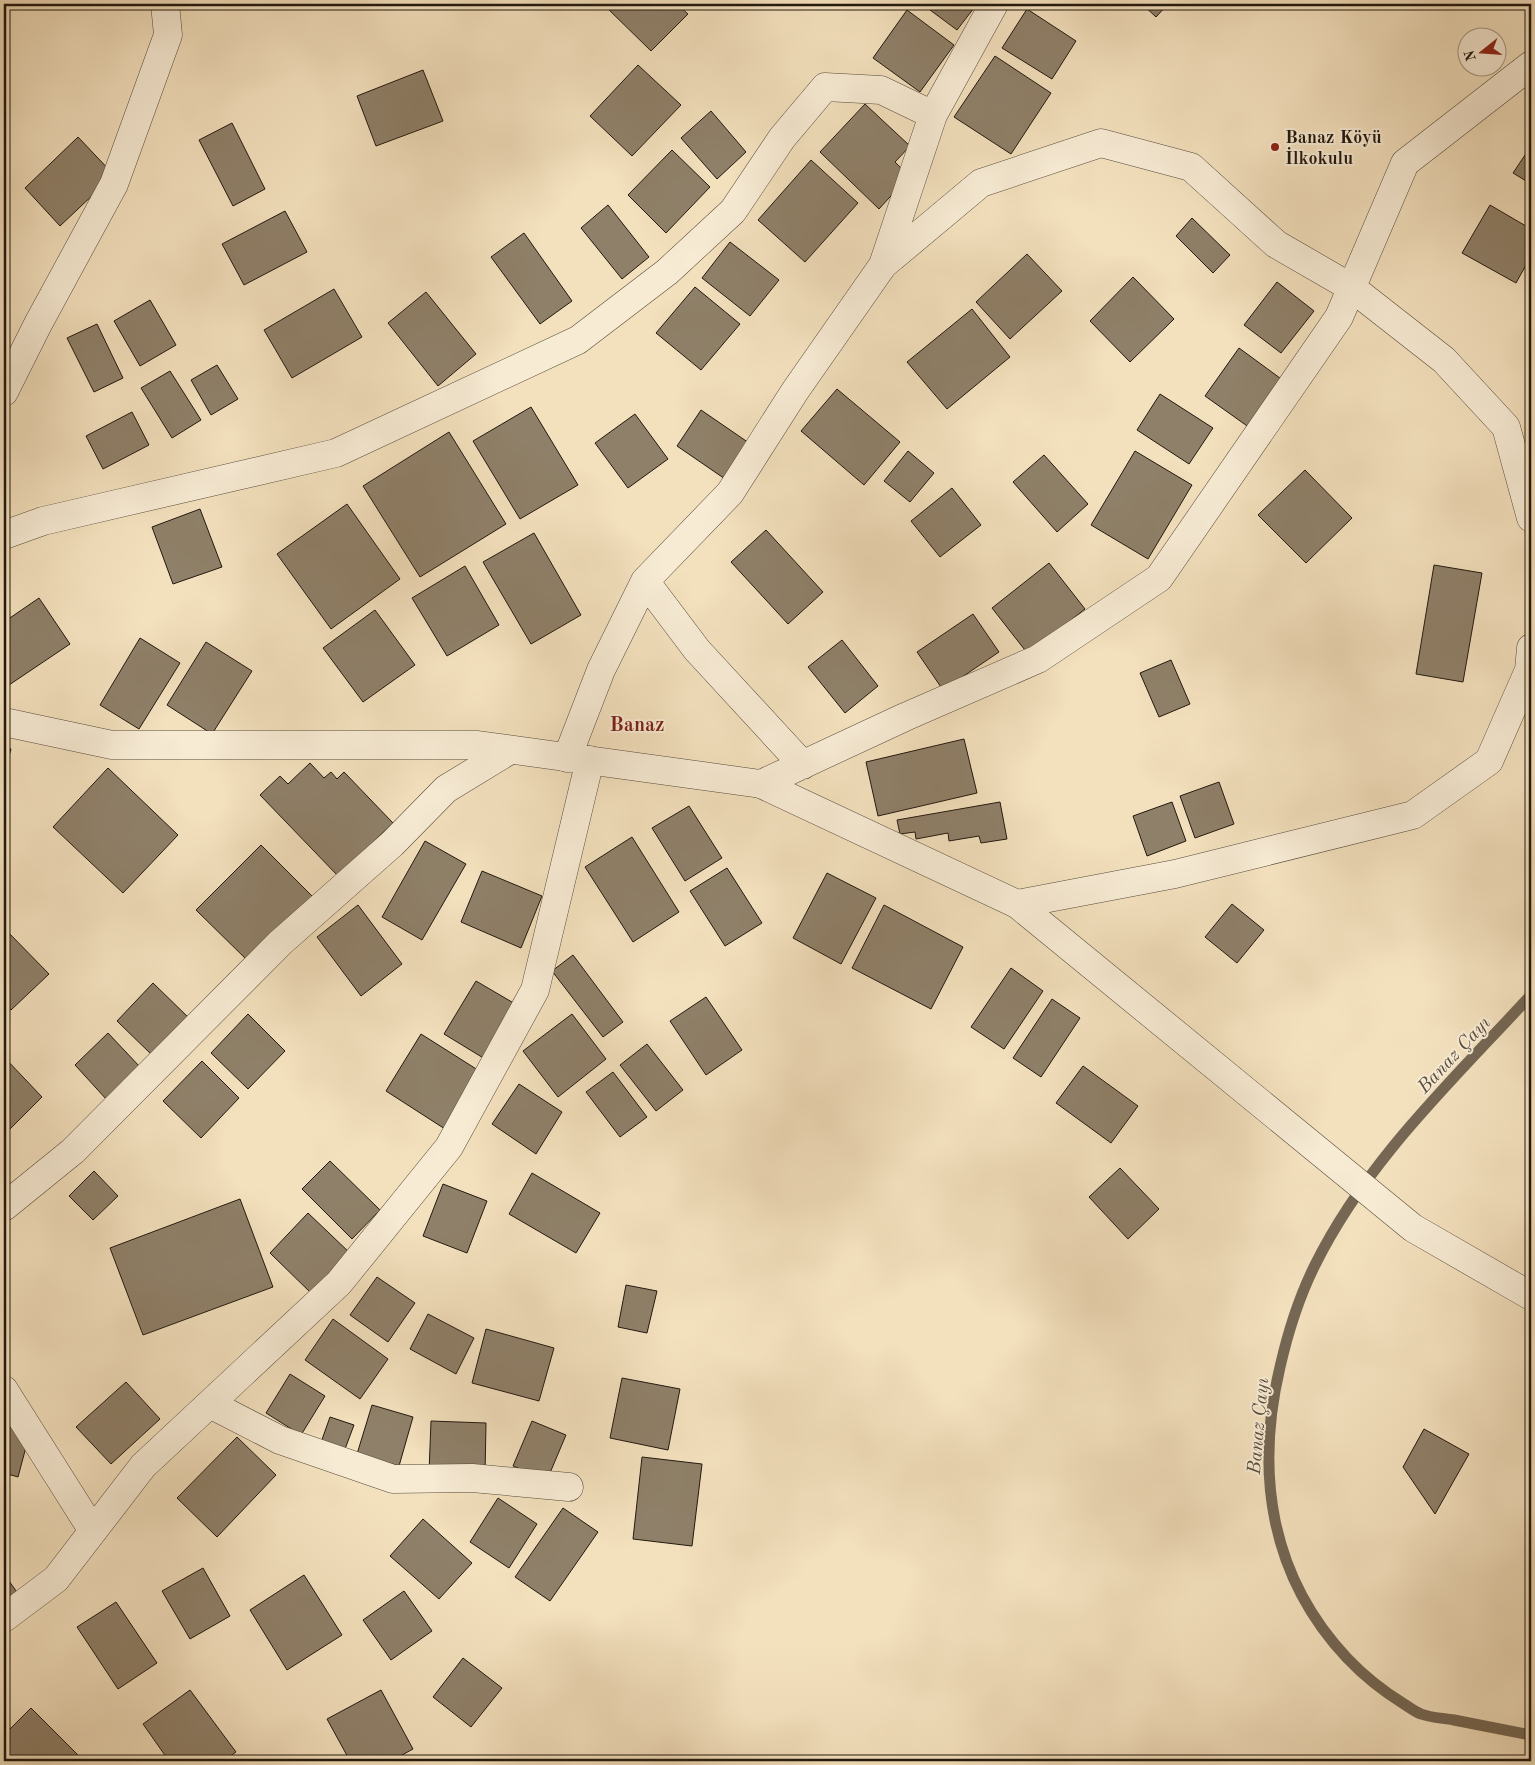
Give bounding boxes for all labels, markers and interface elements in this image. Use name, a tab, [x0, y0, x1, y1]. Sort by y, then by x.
north arrow	[1458, 28, 1508, 78]
text: N	[1462, 48, 1479, 63]
place label: Banaz Köyü İlkokulu	[1285, 129, 1382, 168]
marker: Banaz Köyü İlkokulu	[1269, 141, 1281, 153]
district label: Banaz	[610, 716, 664, 736]
water label: Banaz Çayı	[1414, 1014, 1495, 1098]
water label: Banaz Çayı	[1246, 1377, 1273, 1476]

